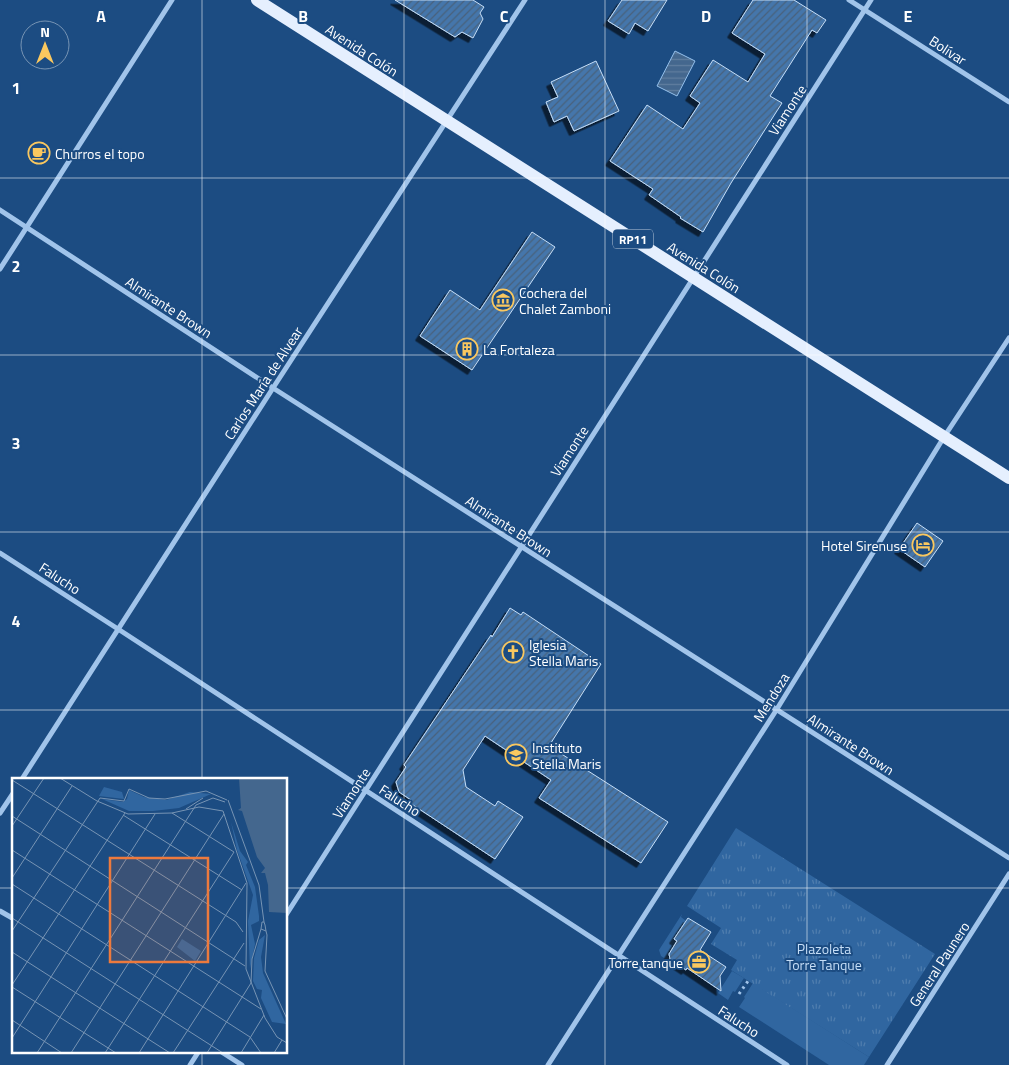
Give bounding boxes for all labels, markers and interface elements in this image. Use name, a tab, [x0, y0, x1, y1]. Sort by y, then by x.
text: A	[96, 4, 106, 28]
text: B	[298, 4, 308, 28]
text: C	[500, 4, 509, 28]
text: D	[701, 4, 711, 28]
text: E	[904, 4, 913, 28]
street label: Avenida Colón	[322, 19, 402, 81]
north arrow	[20, 20, 70, 70]
text: N	[40, 21, 50, 42]
street label: Bolívar	[925, 30, 971, 70]
text: 1	[12, 76, 20, 100]
street label: Viamonte	[763, 80, 811, 140]
cafe icon: Churros el topo	[27, 141, 51, 165]
place label: Churros el topo	[55, 143, 145, 164]
road number: RP11	[613, 230, 653, 248]
street label: Avenida Colón	[663, 236, 745, 298]
text: 2	[12, 254, 20, 278]
street label: Almirante Brown	[122, 271, 216, 343]
place label: Cochera del Chalet Zamboni	[519, 282, 611, 319]
museum icon: Cochera del Chalet Zamboni	[491, 288, 515, 312]
street label: Carlos María de Alvear	[218, 322, 308, 444]
building icon: La Fortaleza	[455, 337, 479, 361]
place label: La Fortaleza	[483, 339, 555, 360]
street label: Viamonte	[545, 421, 593, 481]
text: 3	[12, 431, 20, 455]
street label: Almirante Brown	[462, 490, 556, 562]
hotel icon: Hotel Sirenuse	[911, 533, 935, 557]
place label: Hotel Sirenuse	[821, 535, 907, 556]
street label: Falucho	[35, 557, 85, 599]
text: 4	[12, 609, 21, 633]
place label: Iglesia Stella Maris	[529, 634, 598, 671]
church icon: Iglesia Stella Maris	[501, 640, 525, 664]
street label: Mendoza	[748, 668, 794, 726]
street label: Almirante Brown	[804, 708, 898, 780]
place label: Instituto Stella Maris	[532, 737, 601, 774]
school or university icon: Instituto Stella Maris	[504, 743, 528, 767]
street label: Viamonte	[327, 763, 375, 823]
inset map	[12, 778, 288, 1052]
street label: Falucho	[375, 779, 425, 821]
street label: General Paunero	[904, 917, 974, 1011]
park label: Plazoleta Torre Tanque	[786, 938, 862, 975]
office icon: Torre tanque	[687, 950, 711, 974]
place label: Torre tanque	[609, 952, 683, 973]
street label: Falucho	[714, 1000, 764, 1042]

